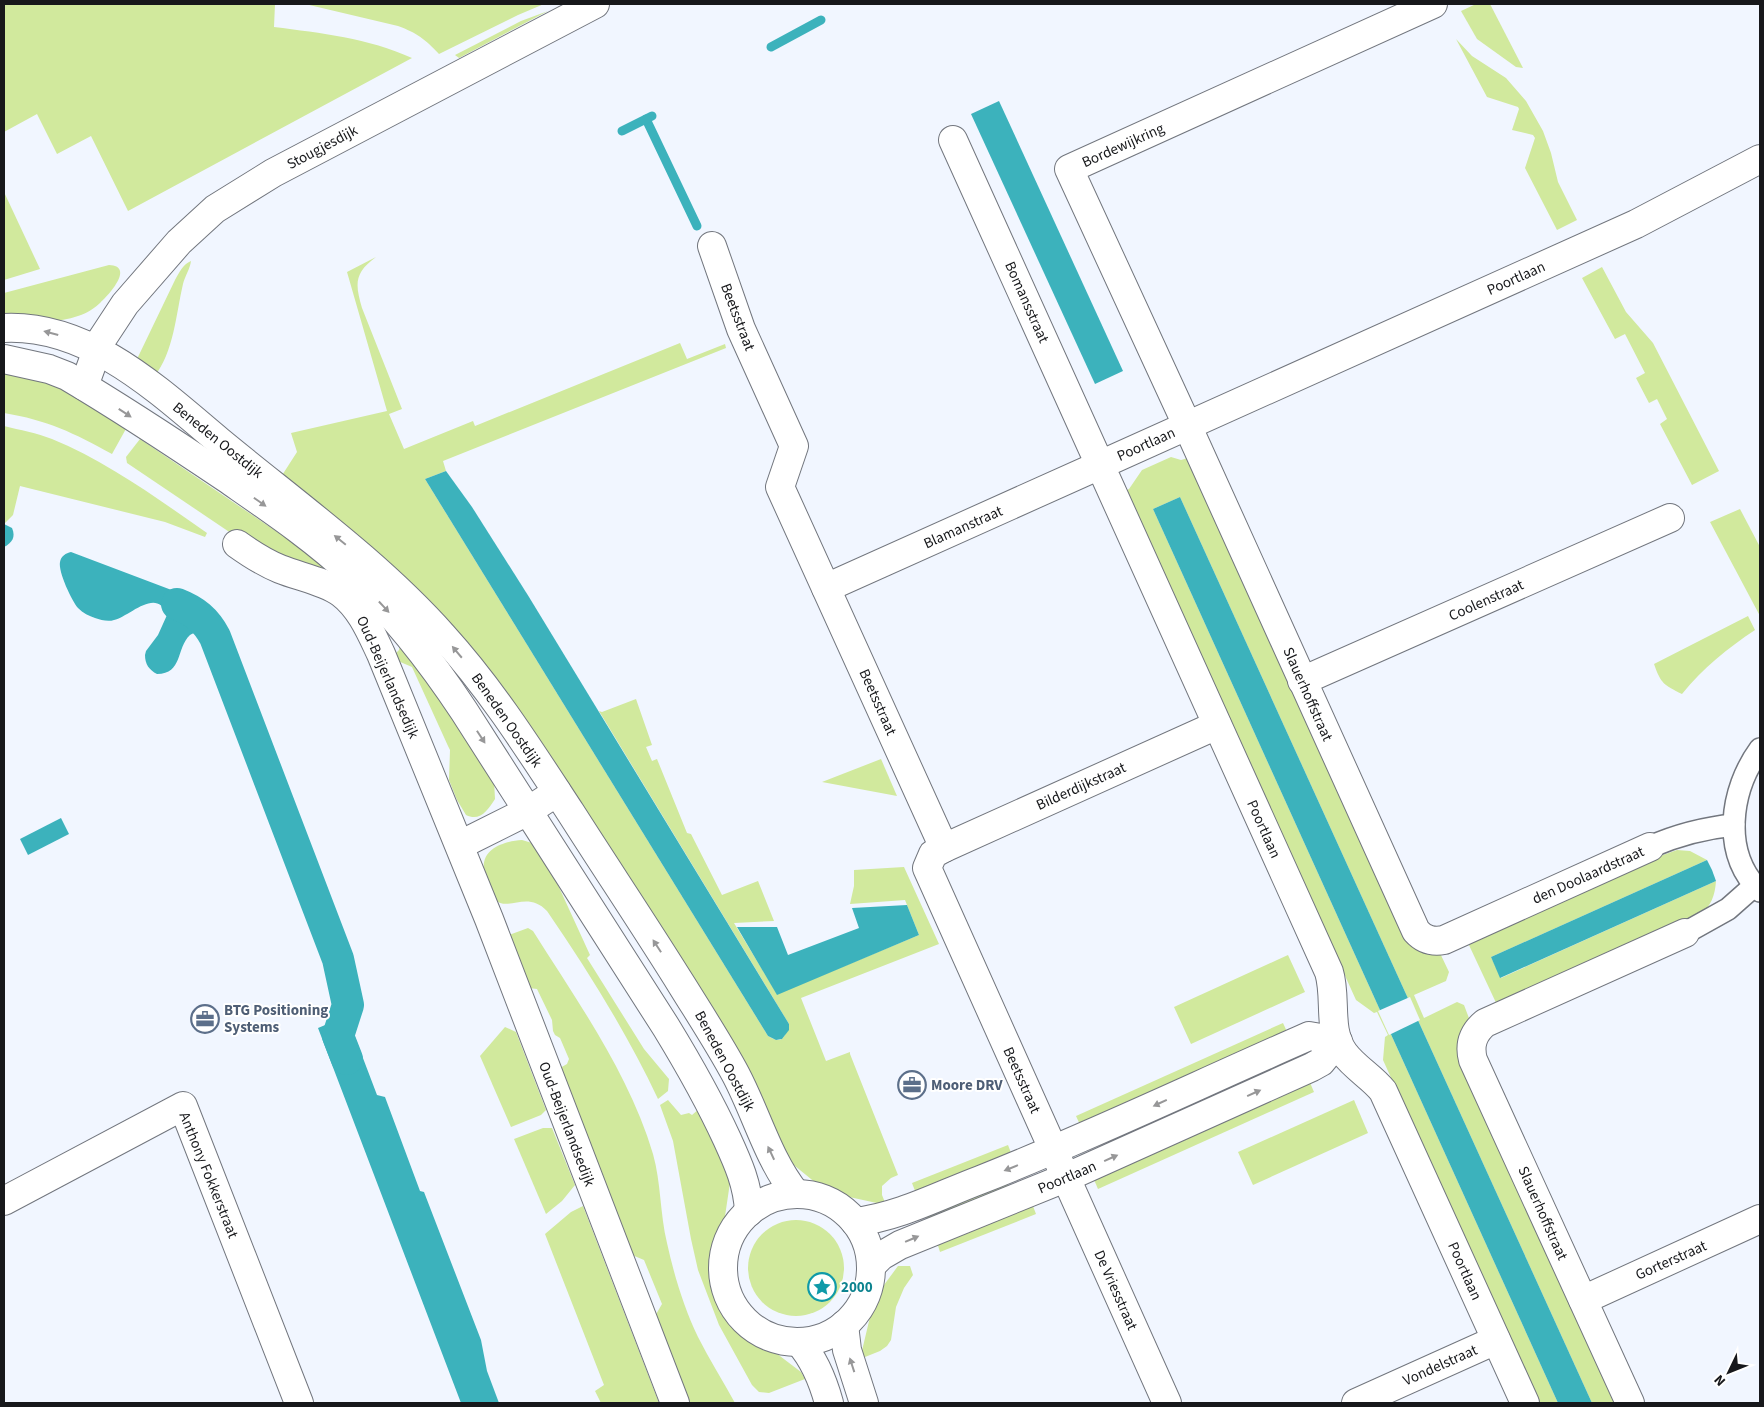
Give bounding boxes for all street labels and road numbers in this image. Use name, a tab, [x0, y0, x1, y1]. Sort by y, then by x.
street label: Bordewijkring	[1079, 118, 1168, 173]
street label: Stougjesdijk	[283, 120, 362, 175]
street label: Poortlaan	[1484, 256, 1549, 301]
street label: Bomansstraat	[999, 258, 1054, 346]
street label: Beetsstraat	[715, 280, 760, 354]
street label: Beneden Oostdijk	[168, 397, 268, 484]
street label: Poortlaan	[1114, 422, 1179, 467]
street label: Blamanstraat	[920, 501, 1006, 554]
street label: Coolenstraat	[1445, 575, 1527, 626]
street label: Oud-Beijerlandsedijk	[351, 613, 424, 742]
street label: Slauerhoffstraat	[1277, 644, 1338, 745]
street label: Beetsstraat	[854, 666, 902, 739]
street label: Beneden Oostdijk	[466, 669, 547, 772]
street label: Bilderdijkstraat	[1033, 757, 1129, 816]
street label: Poortlaan	[1241, 797, 1286, 862]
street label: den Doolaardstraat	[1529, 841, 1648, 910]
street label: Beneden Oostdijk	[689, 1007, 760, 1116]
street label: Beetsstraat	[998, 1044, 1046, 1117]
street label: Oud-Beijerlandsedijk	[533, 1059, 600, 1190]
street label: Anthony Fokkerstraat	[174, 1109, 243, 1241]
street label: Poortlaan	[1035, 1156, 1100, 1199]
street label: Slauerhoffstraat	[1512, 1163, 1573, 1264]
street label: Gorterstraat	[1632, 1235, 1710, 1285]
street label: Poortlaan	[1442, 1239, 1487, 1304]
street label: De Vriesstraat	[1089, 1247, 1143, 1334]
street label: Vondelstraat	[1400, 1340, 1481, 1391]

